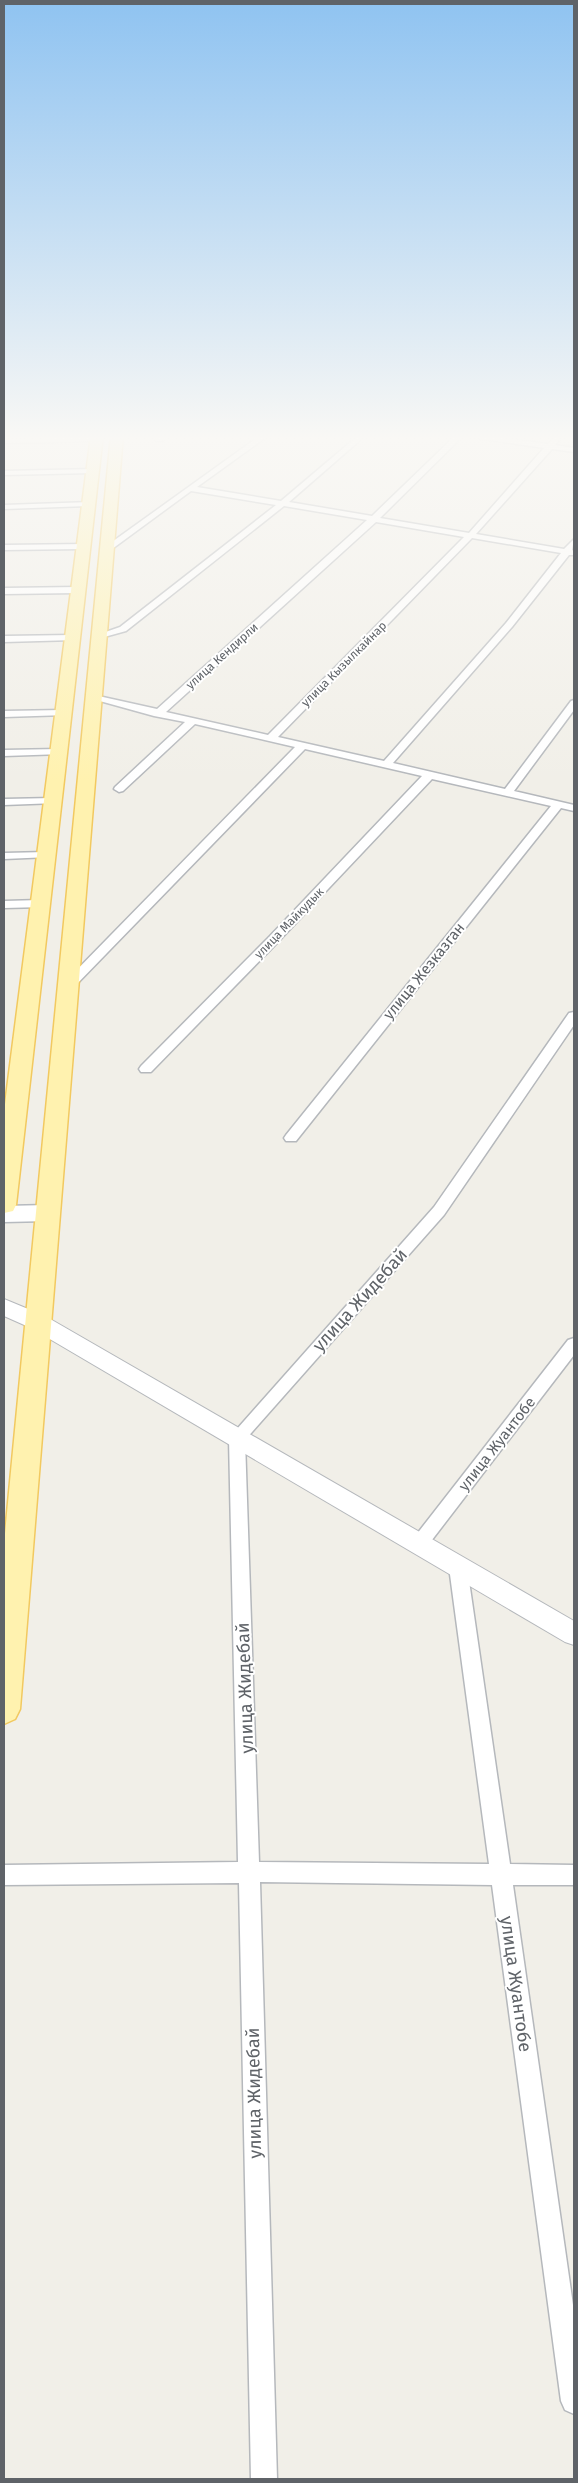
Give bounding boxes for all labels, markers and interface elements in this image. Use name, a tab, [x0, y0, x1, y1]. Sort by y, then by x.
street label: улица Кызылкайнар	[298, 618, 390, 710]
street label: улица Кендирли	[183, 620, 261, 692]
street label: улица Майкудык	[252, 884, 327, 961]
street label: улица Жезказган	[379, 919, 469, 1023]
street label: улица Жидебай	[308, 1244, 412, 1356]
street label: улица Жуантобе	[455, 1393, 539, 1495]
street label: улица Жидебай	[232, 1622, 258, 1754]
street label: улица Жуантобе	[496, 1915, 536, 2053]
street label: улица Жидебай	[242, 2027, 266, 2159]

